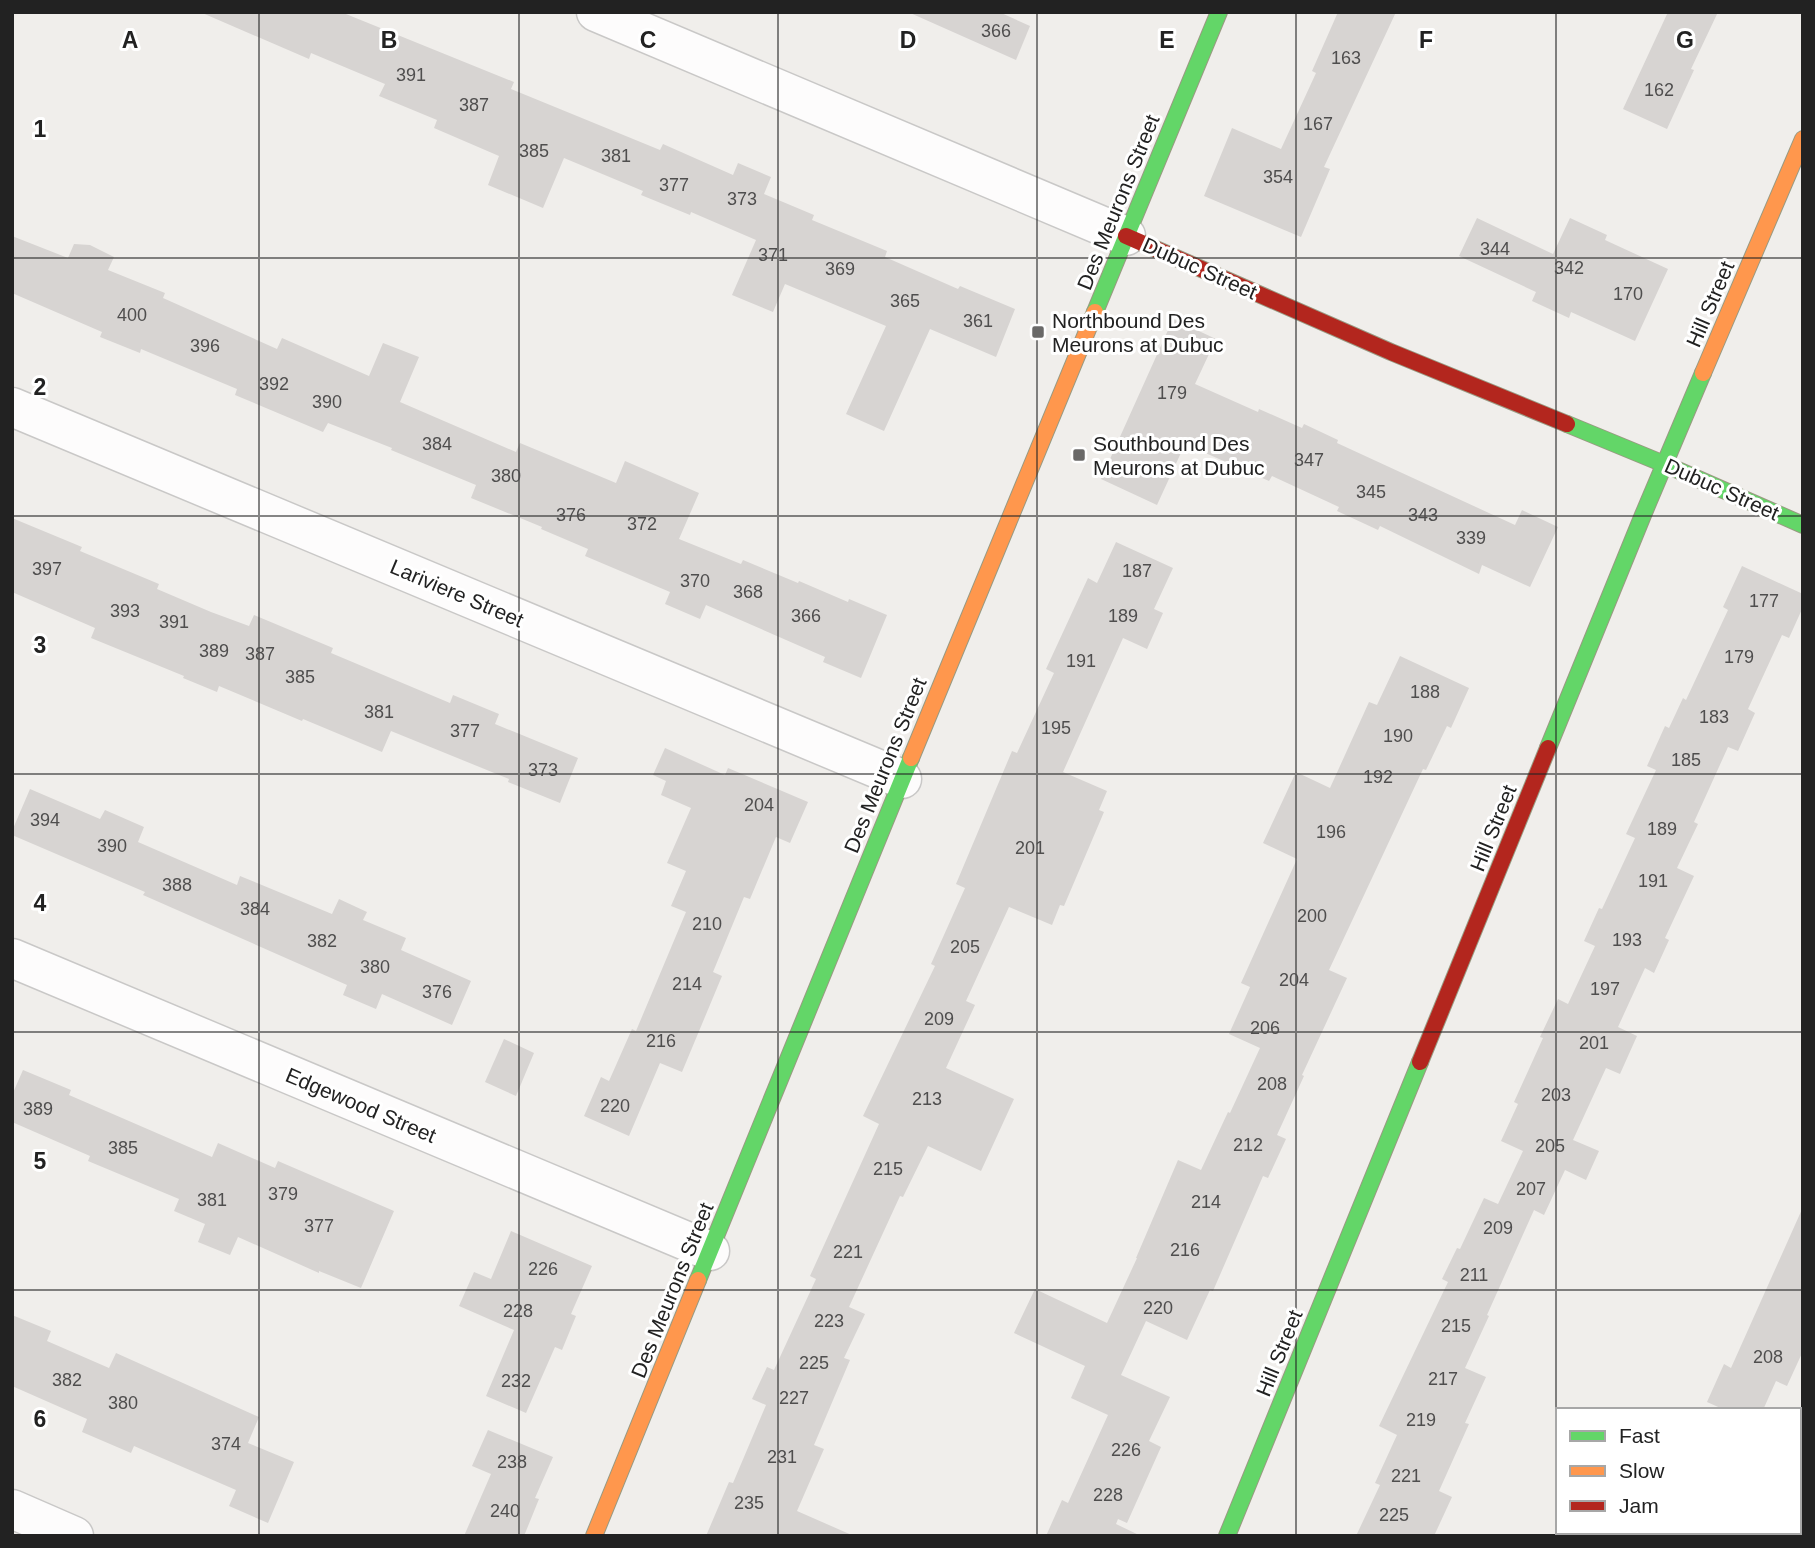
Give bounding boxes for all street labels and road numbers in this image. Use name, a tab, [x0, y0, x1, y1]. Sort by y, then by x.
street label: Des Meurons Street	[1072, 111, 1164, 293]
street label: Dubuc Street	[1139, 233, 1261, 303]
street label: Hill Street	[1682, 257, 1738, 350]
street label: Dubuc Street	[1661, 454, 1783, 524]
street label: Lariviere Street	[387, 555, 527, 631]
street label: Des Meurons Street	[839, 674, 931, 856]
street label: Hill Street	[1465, 781, 1521, 875]
street label: Edgewood Street	[282, 1063, 440, 1147]
street label: Des Meurons Street	[626, 1199, 718, 1381]
street label: Hill Street	[1251, 1306, 1307, 1400]

